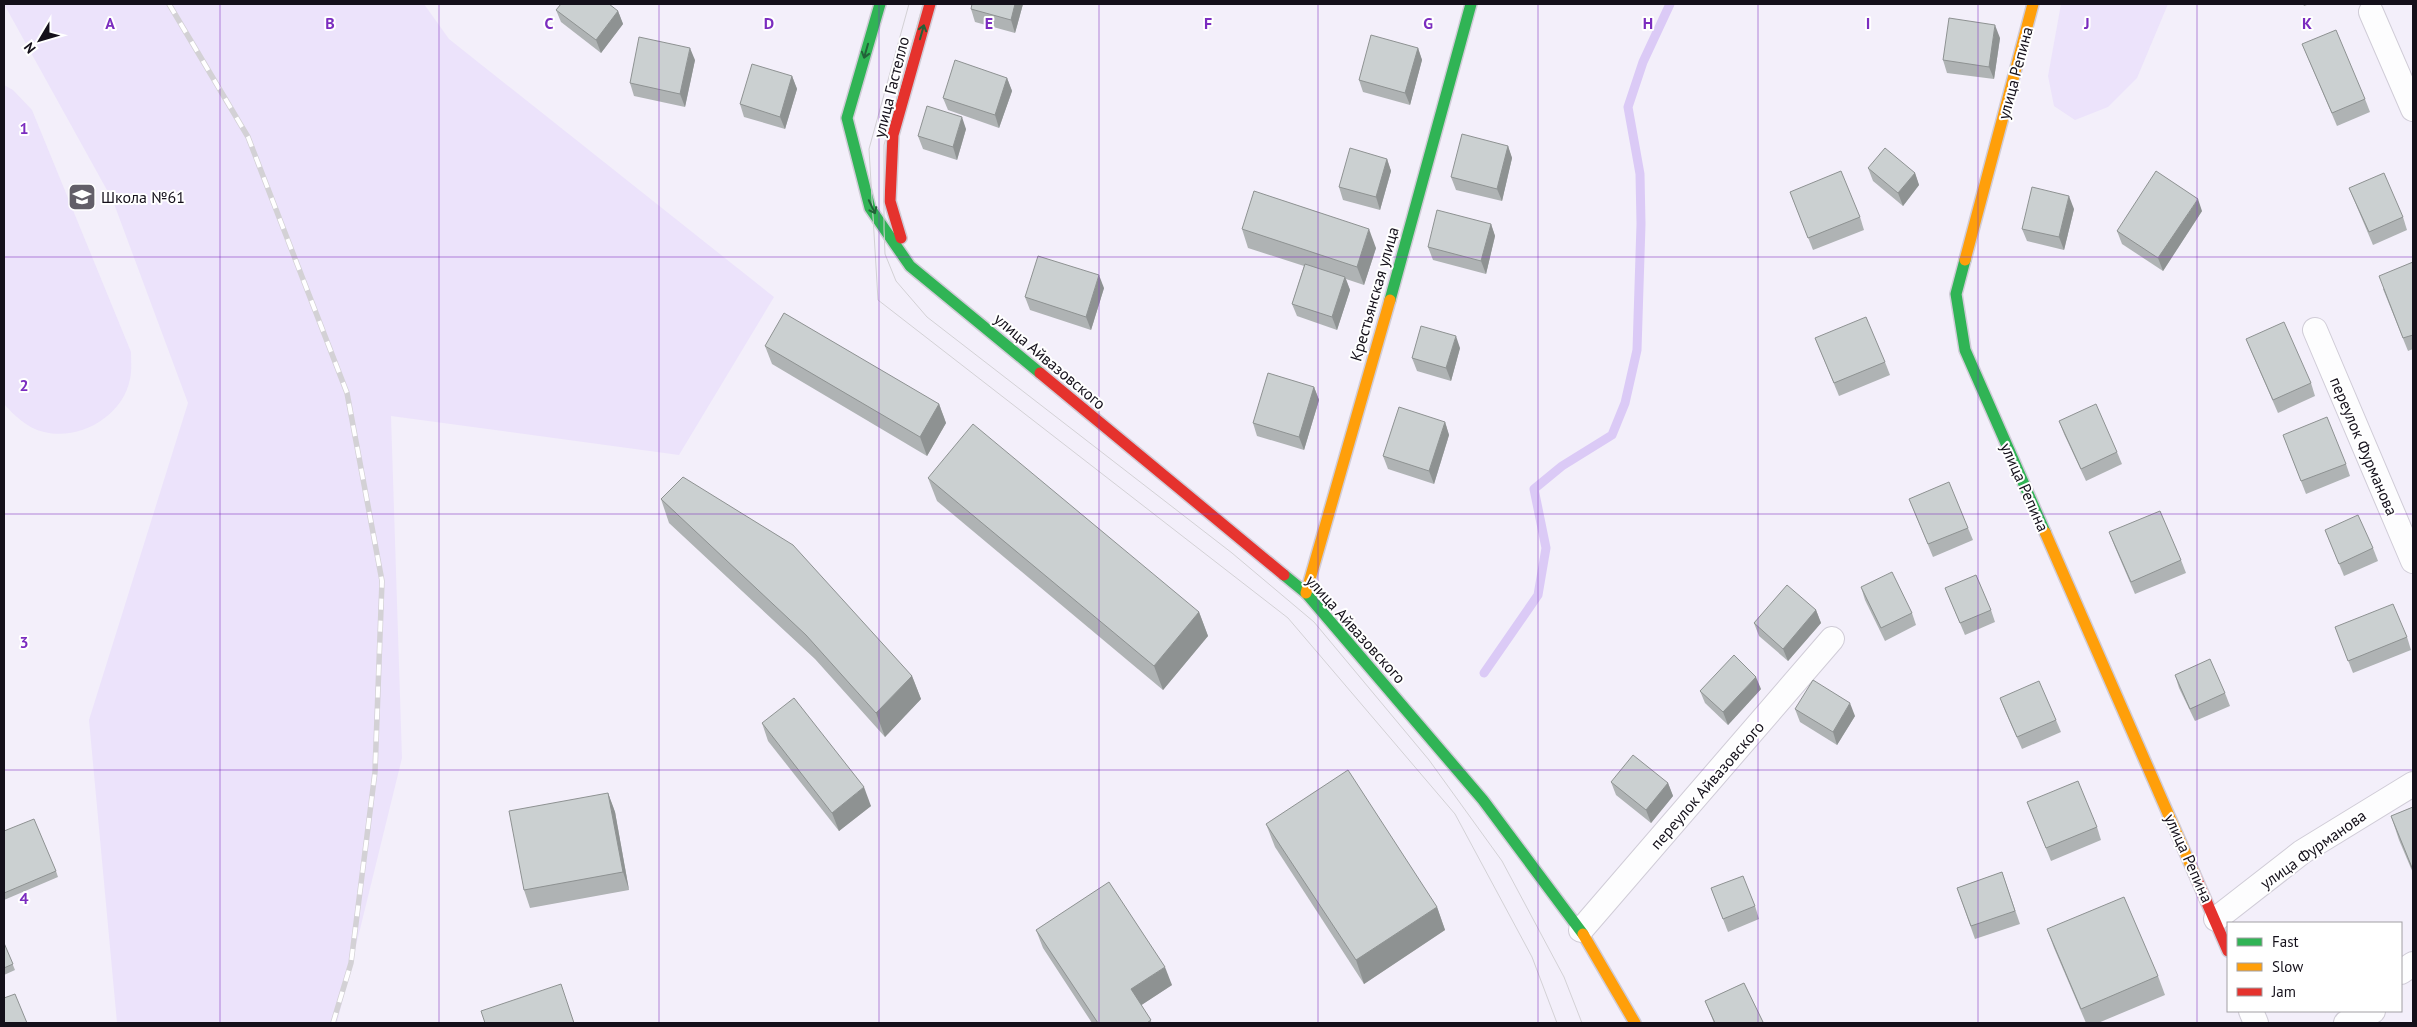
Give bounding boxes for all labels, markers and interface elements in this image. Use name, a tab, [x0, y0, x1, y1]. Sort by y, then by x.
text: A	[105, 13, 115, 33]
text: B	[325, 13, 335, 33]
text: C	[545, 13, 554, 33]
text: D	[764, 13, 774, 33]
text: E	[985, 13, 993, 33]
text: F	[1204, 13, 1212, 33]
text: G	[1423, 13, 1433, 33]
text: H	[1643, 13, 1653, 33]
text: I	[1866, 13, 1870, 33]
text: J	[2083, 13, 2090, 33]
text: K	[2302, 13, 2312, 33]
north arrow	[15, 15, 65, 65]
one-way arrow	[918, 24, 927, 40]
street label: улица Репина	[1993, 24, 2037, 122]
street label: улица Гастелло	[869, 34, 913, 140]
text: N	[20, 39, 40, 57]
one-way arrow	[861, 42, 871, 58]
text: 1	[19, 118, 29, 138]
school or university icon: Школа №61	[67, 182, 97, 212]
place label: Школа №61	[101, 187, 185, 207]
one-way arrow	[867, 199, 877, 214]
street label: Крестьянская улица	[1345, 225, 1403, 363]
street label: улица Айвазовского	[990, 308, 1110, 414]
street label: переулок Фурманова	[2326, 374, 2402, 518]
text: 2	[19, 375, 29, 395]
street label: улица Репина	[1996, 439, 2054, 535]
street label: улица Айвазовского	[1302, 570, 1410, 688]
text: 3	[19, 632, 29, 652]
street label: переулок Айвазовского	[1646, 717, 1768, 853]
street label: улица Фурманова	[2256, 805, 2370, 893]
street label: улица Репина	[2160, 810, 2218, 906]
text: 4	[19, 888, 29, 908]
legend	[2227, 922, 2402, 1012]
text: Fast	[2272, 932, 2299, 951]
text: Slow	[2272, 957, 2303, 976]
text: Jam	[2271, 982, 2296, 1001]

